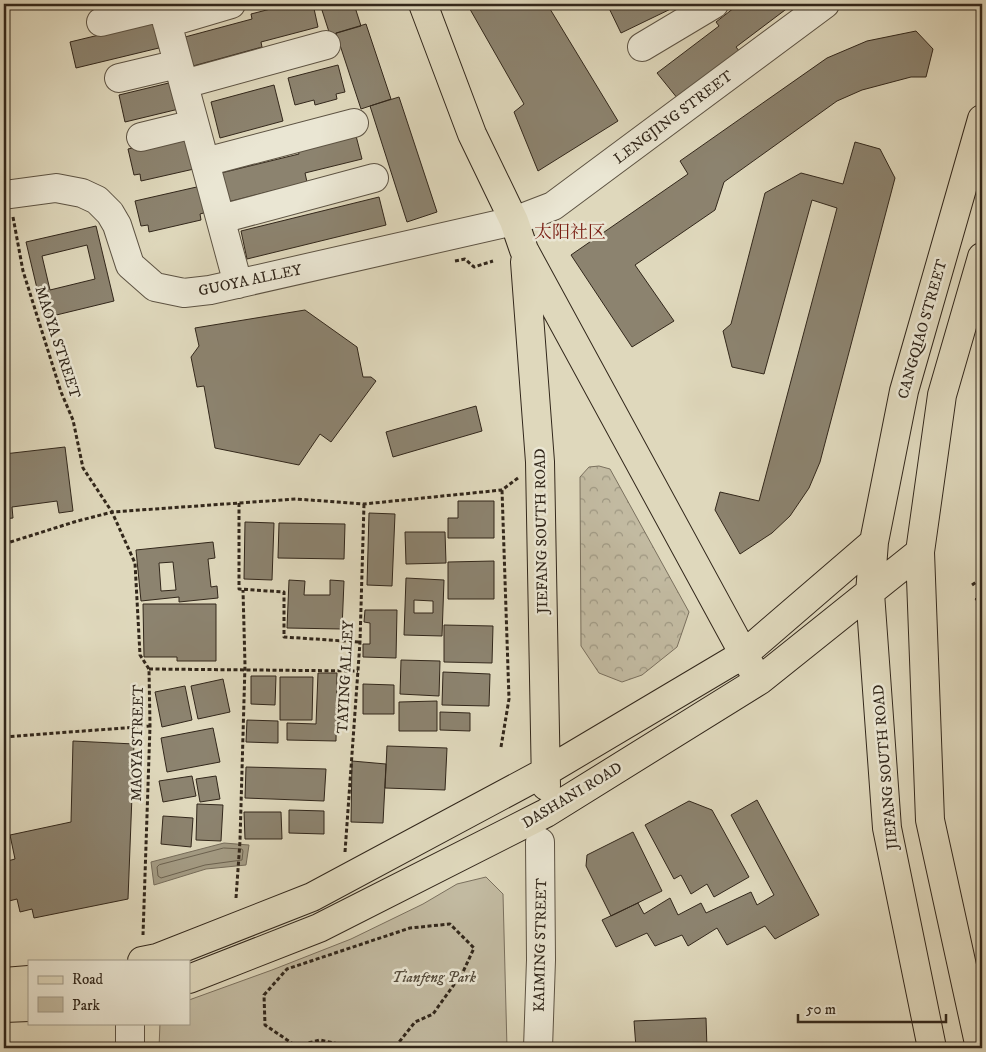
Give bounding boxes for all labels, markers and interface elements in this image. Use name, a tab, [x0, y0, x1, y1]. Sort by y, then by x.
street label: LENGJING STREET	[610, 66, 737, 168]
district label: 太阳社区	[534, 222, 606, 244]
street label: CANGQIAO STREET	[893, 257, 952, 401]
street label: GUOYA ALLEY	[197, 260, 304, 301]
street label: MAOYA STREET	[30, 284, 85, 401]
street label: JIEFANG SOUTH ROAD	[531, 448, 552, 616]
street label: TAYING ALLEY	[333, 619, 358, 734]
street label: MAOYA STREET	[127, 684, 148, 802]
street label: JIEFANG SOUTH ROAD	[869, 684, 902, 852]
street label: DASHANI ROAD	[519, 758, 626, 833]
street label: KAIMING STREET	[530, 877, 551, 1012]
legend	[28, 960, 190, 1024]
park label: Tianfeng Park	[392, 968, 477, 987]
text: Road	[72, 970, 104, 989]
scale bar	[798, 992, 946, 1024]
text: Park	[72, 996, 101, 1015]
text: 50 m	[806, 1000, 836, 1019]

